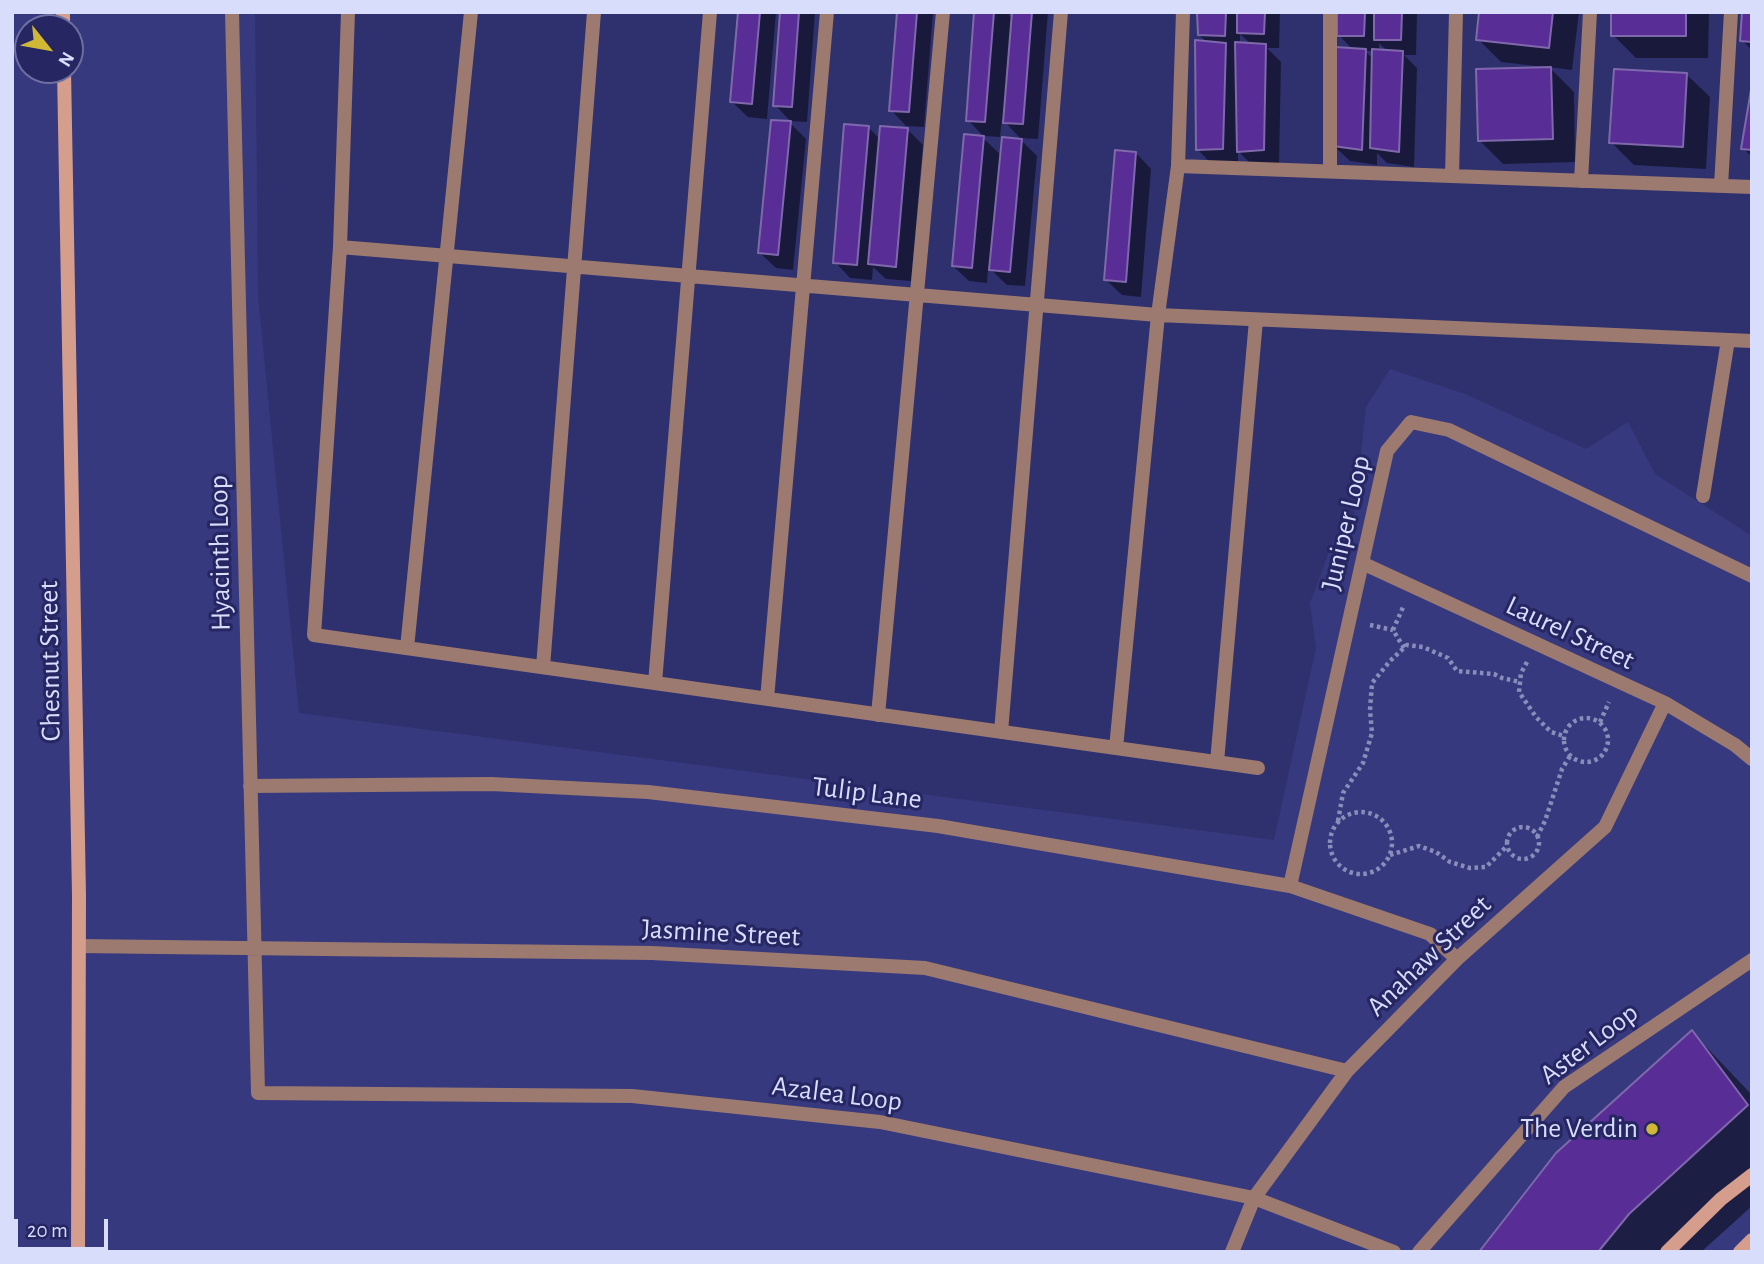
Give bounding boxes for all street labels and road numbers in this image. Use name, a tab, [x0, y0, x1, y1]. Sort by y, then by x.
street label: Juniper Loop	[1314, 452, 1378, 594]
street label: Hyacinth Loop	[202, 475, 238, 631]
street label: Chesnut Street	[32, 580, 68, 742]
street label: Laurel Street	[1500, 589, 1640, 677]
street label: Tulip Lane	[810, 770, 924, 816]
street label: Anahaw Street	[1360, 888, 1498, 1024]
street label: Jasmine Street	[641, 912, 801, 954]
street label: Aster Loop	[1533, 996, 1645, 1092]
street label: Azalea Loop	[770, 1069, 904, 1119]

